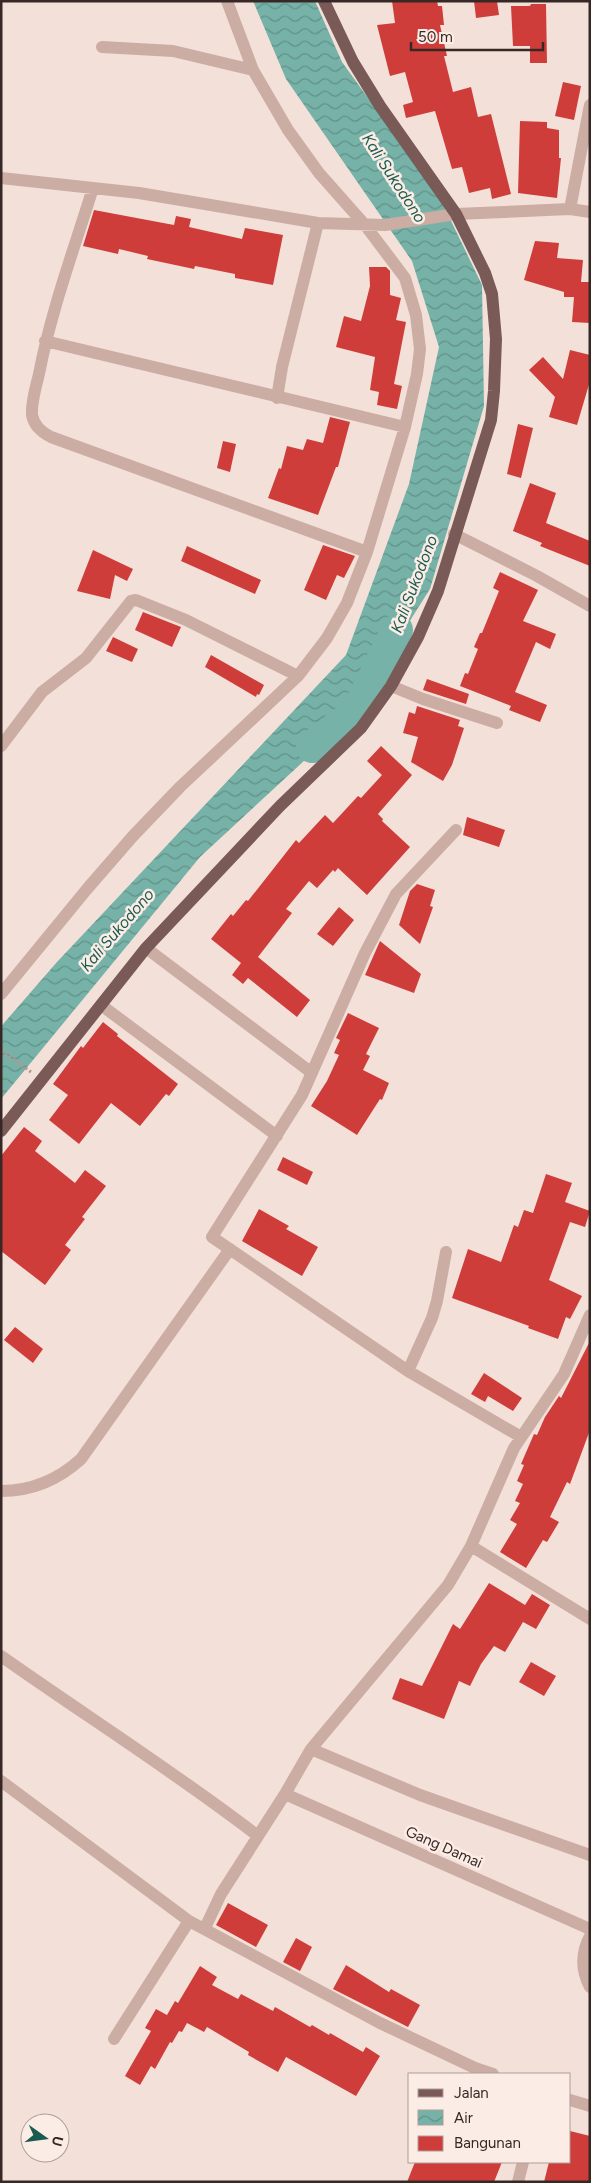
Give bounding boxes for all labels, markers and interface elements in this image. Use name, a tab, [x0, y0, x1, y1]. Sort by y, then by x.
scale bar	[411, 20, 544, 52]
text: 50 m	[418, 28, 453, 46]
water label: Kali Sukodono	[358, 130, 430, 226]
water label: Kali Sukodono	[387, 533, 441, 635]
water label: Kali Sukodono	[76, 885, 158, 975]
street label: Gang Damai	[403, 1822, 485, 1872]
legend	[408, 2073, 571, 2163]
text: Jalan	[454, 2084, 489, 2102]
text: Air	[454, 2109, 473, 2127]
north arrow	[20, 2113, 70, 2163]
text: U	[48, 2134, 67, 2148]
text: Bangunan	[454, 2134, 521, 2152]

